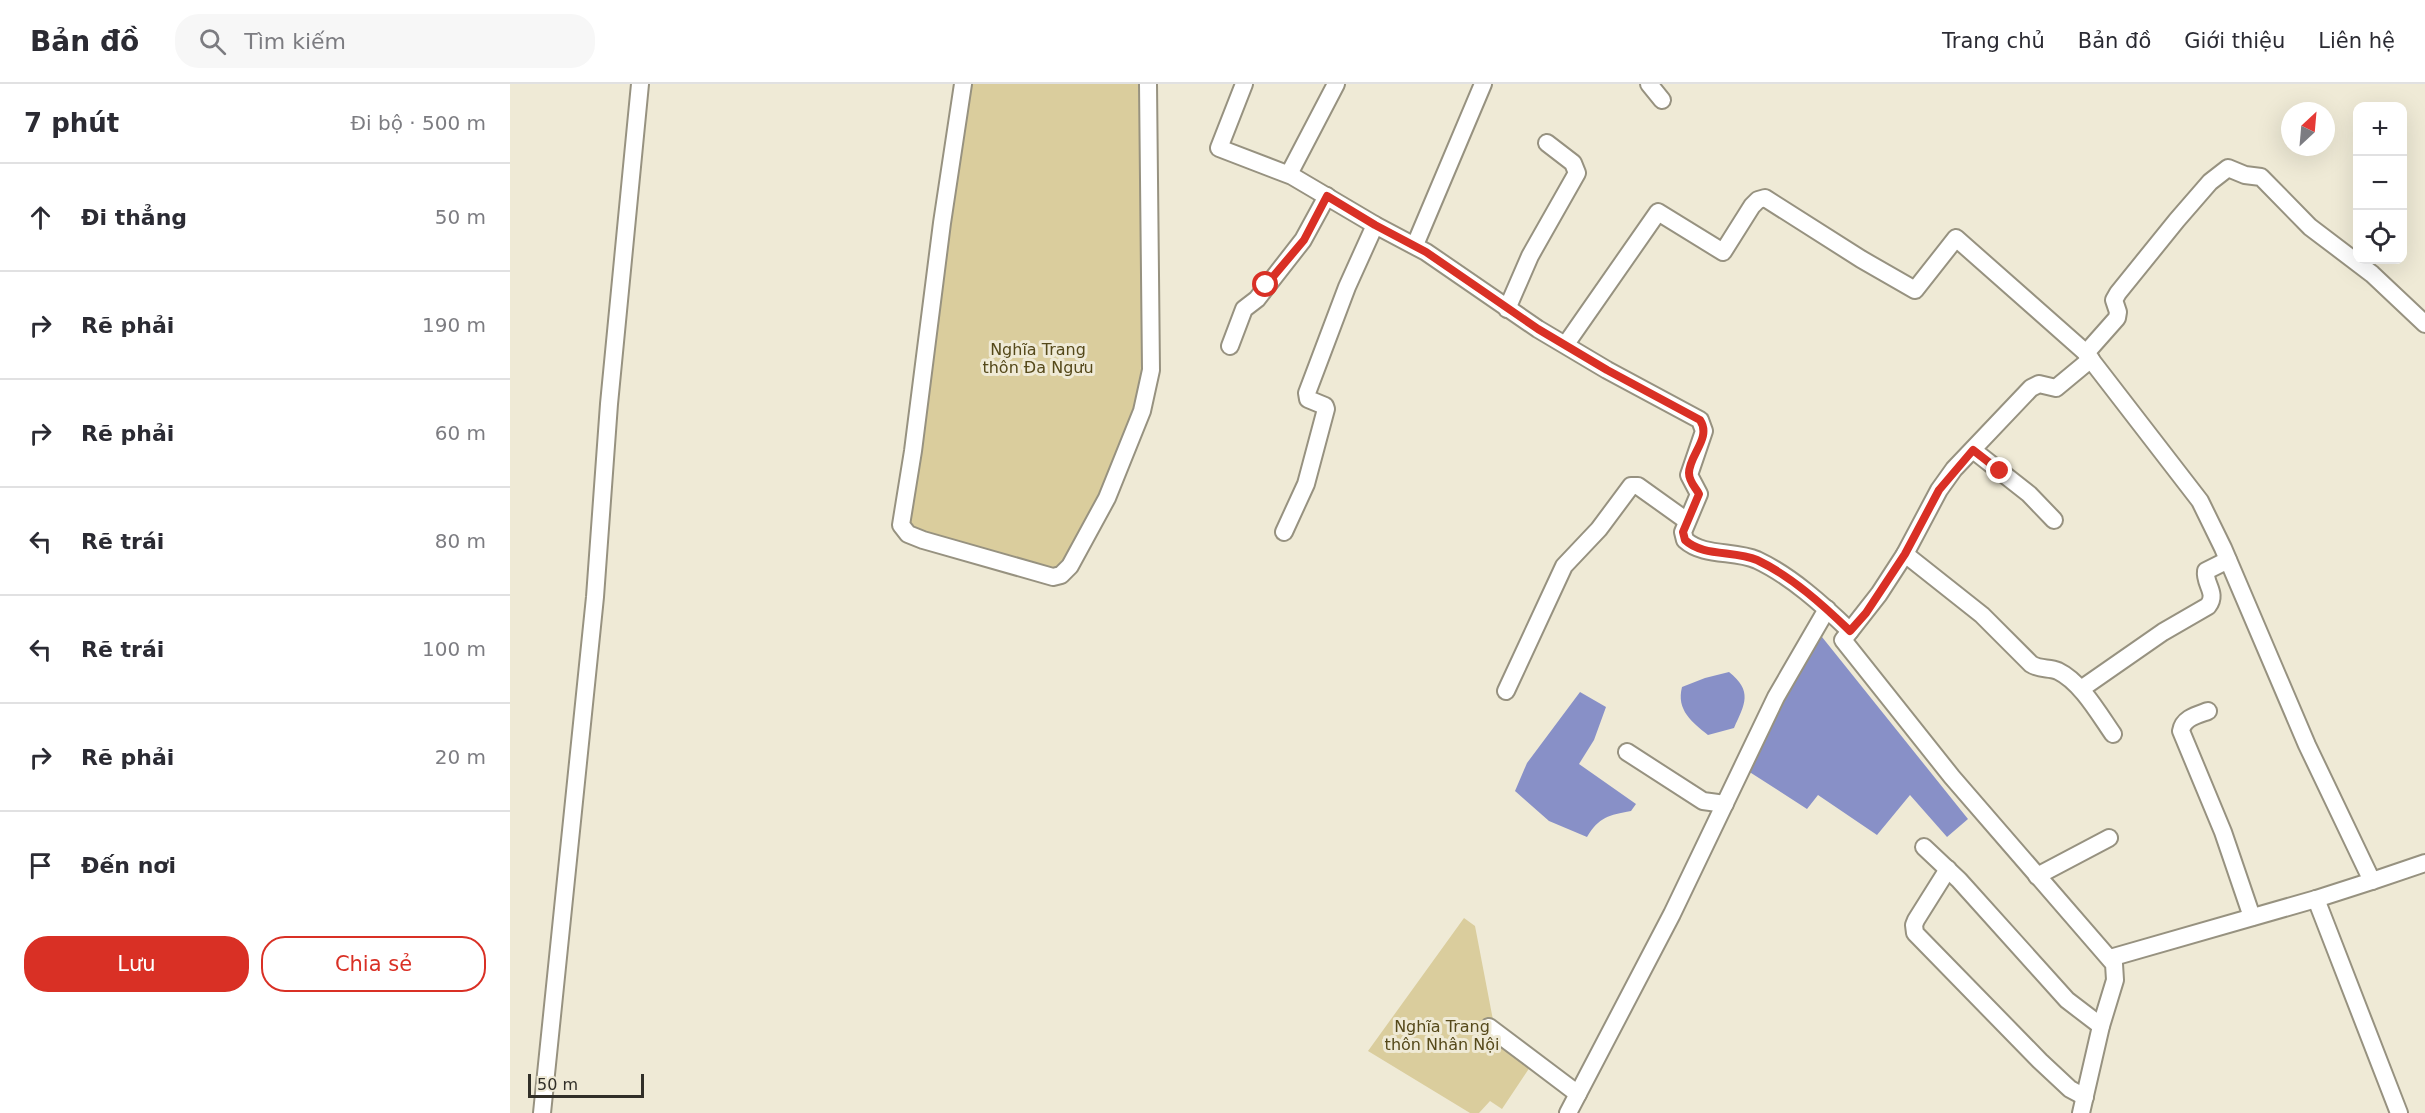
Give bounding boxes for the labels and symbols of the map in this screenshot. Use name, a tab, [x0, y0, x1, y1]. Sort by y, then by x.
north arrow	[2281, 102, 2335, 156]
route start	[1252, 271, 1278, 297]
park label: Nghĩa Trang thôn Đa Ngưu	[982, 340, 1094, 377]
route end	[1986, 457, 2012, 483]
park label: Nghĩa Trang thôn Nhân Nội	[1385, 1017, 1499, 1054]
scale bar	[528, 1071, 644, 1098]

